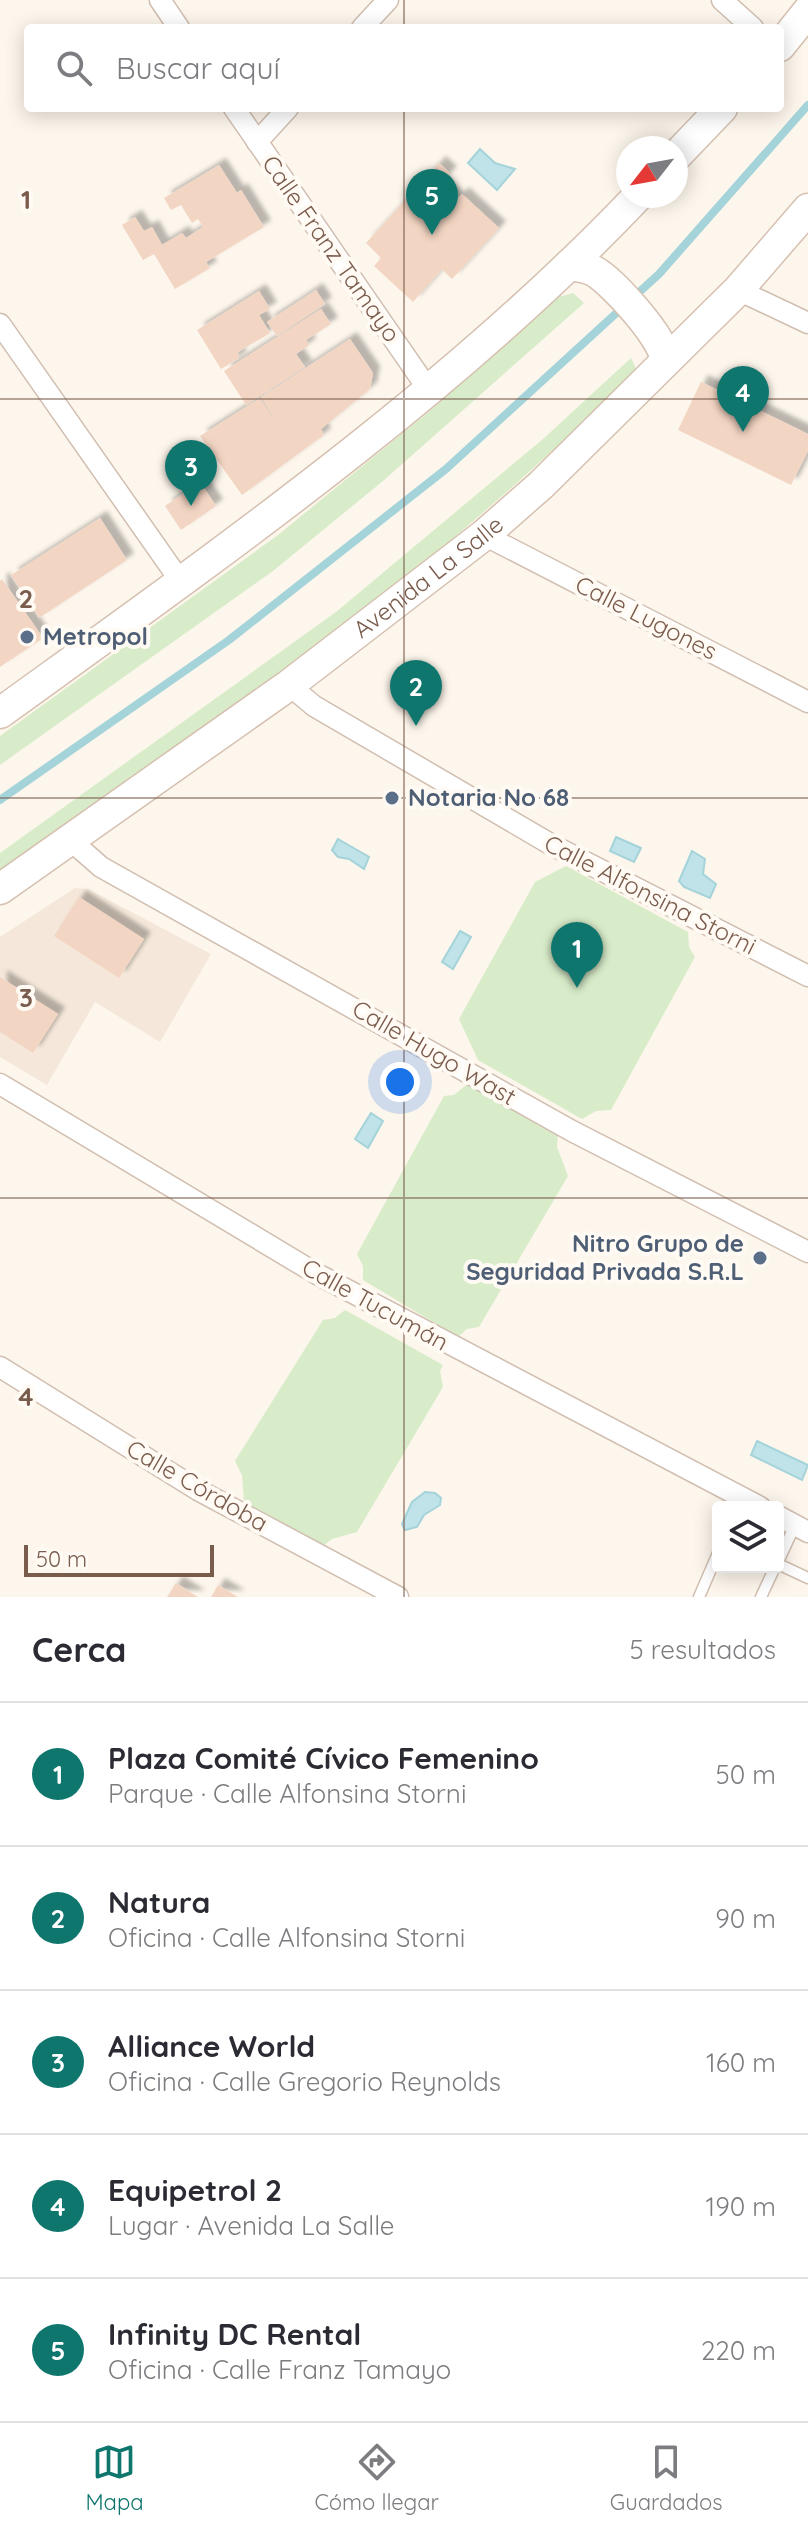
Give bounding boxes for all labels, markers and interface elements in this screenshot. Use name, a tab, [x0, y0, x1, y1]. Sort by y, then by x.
search box	[24, 24, 784, 112]
icon: search	[52, 46, 96, 90]
text: Buscar aquí	[116, 49, 280, 87]
north arrow	[616, 136, 688, 208]
street label: Calle Franz Tamayo	[256, 149, 407, 348]
pin: 5	[406, 169, 458, 235]
text: 1	[21, 183, 31, 216]
pin: 4	[717, 366, 769, 432]
pin: 3	[165, 440, 217, 506]
street label: Avenida La Salle	[347, 509, 509, 644]
street label: Calle Lugones	[571, 569, 722, 666]
text: 2	[19, 582, 33, 615]
place label: Metropol	[43, 621, 148, 651]
marker: Metropol	[18, 628, 36, 646]
pin: 2	[390, 660, 442, 726]
place label: Notaria No 68	[408, 782, 569, 812]
marker: Notaria No 68	[383, 789, 401, 807]
street label: Calle Alfonsina Storni	[539, 828, 761, 961]
pin: 1	[551, 922, 603, 988]
text: 3	[19, 981, 33, 1014]
street label: Calle Hugo Wast	[347, 993, 522, 1111]
your location	[380, 1062, 420, 1102]
place label: Nitro Grupo de Seguridad Privada S.R.L	[466, 1228, 744, 1286]
marker: Nitro Grupo de Seguridad Privada S.R.L	[751, 1249, 769, 1267]
street label: Calle Tucumán	[297, 1252, 454, 1357]
text: 4	[18, 1380, 34, 1413]
street label: Calle Córdoba	[122, 1433, 273, 1538]
map controls	[712, 1501, 784, 1573]
button: layers	[712, 1501, 784, 1573]
scale bar	[24, 1541, 214, 1577]
text: 50 m	[36, 1545, 87, 1573]
text: Cerca	[32, 1628, 126, 1671]
text: 5 resultados	[629, 1633, 776, 1666]
text: Plaza Comité Cívico Femenino	[108, 1739, 539, 1777]
text: 1	[53, 1758, 63, 1791]
text: 50 m	[716, 1758, 776, 1791]
text: Parque · Calle Alfonsina Storni	[108, 1777, 466, 1810]
text: Natura	[108, 1883, 210, 1921]
text: 2	[51, 1902, 65, 1935]
text: 90 m	[715, 1902, 776, 1935]
text: Oficina · Calle Alfonsina Storni	[108, 1921, 465, 1954]
text: Alliance World	[108, 2027, 315, 2065]
text: 3	[51, 2046, 65, 2079]
text: 160 m	[706, 2046, 776, 2079]
text: Oficina · Calle Gregorio Reynolds	[108, 2065, 501, 2098]
text: Equipetrol 2	[108, 2171, 282, 2209]
text: 4	[50, 2190, 66, 2223]
text: 190 m	[706, 2190, 776, 2223]
text: Lugar · Avenida La Salle	[108, 2209, 395, 2242]
text: Infinity DC Rental	[108, 2315, 361, 2353]
text: 5	[51, 2334, 65, 2367]
text: 220 m	[701, 2334, 776, 2367]
text: Oficina · Calle Franz Tamayo	[108, 2353, 451, 2386]
tab: Mapa	[85, 2440, 144, 2516]
tab: Cómo llegar	[314, 2440, 439, 2516]
tab: Guardados	[610, 2440, 723, 2516]

